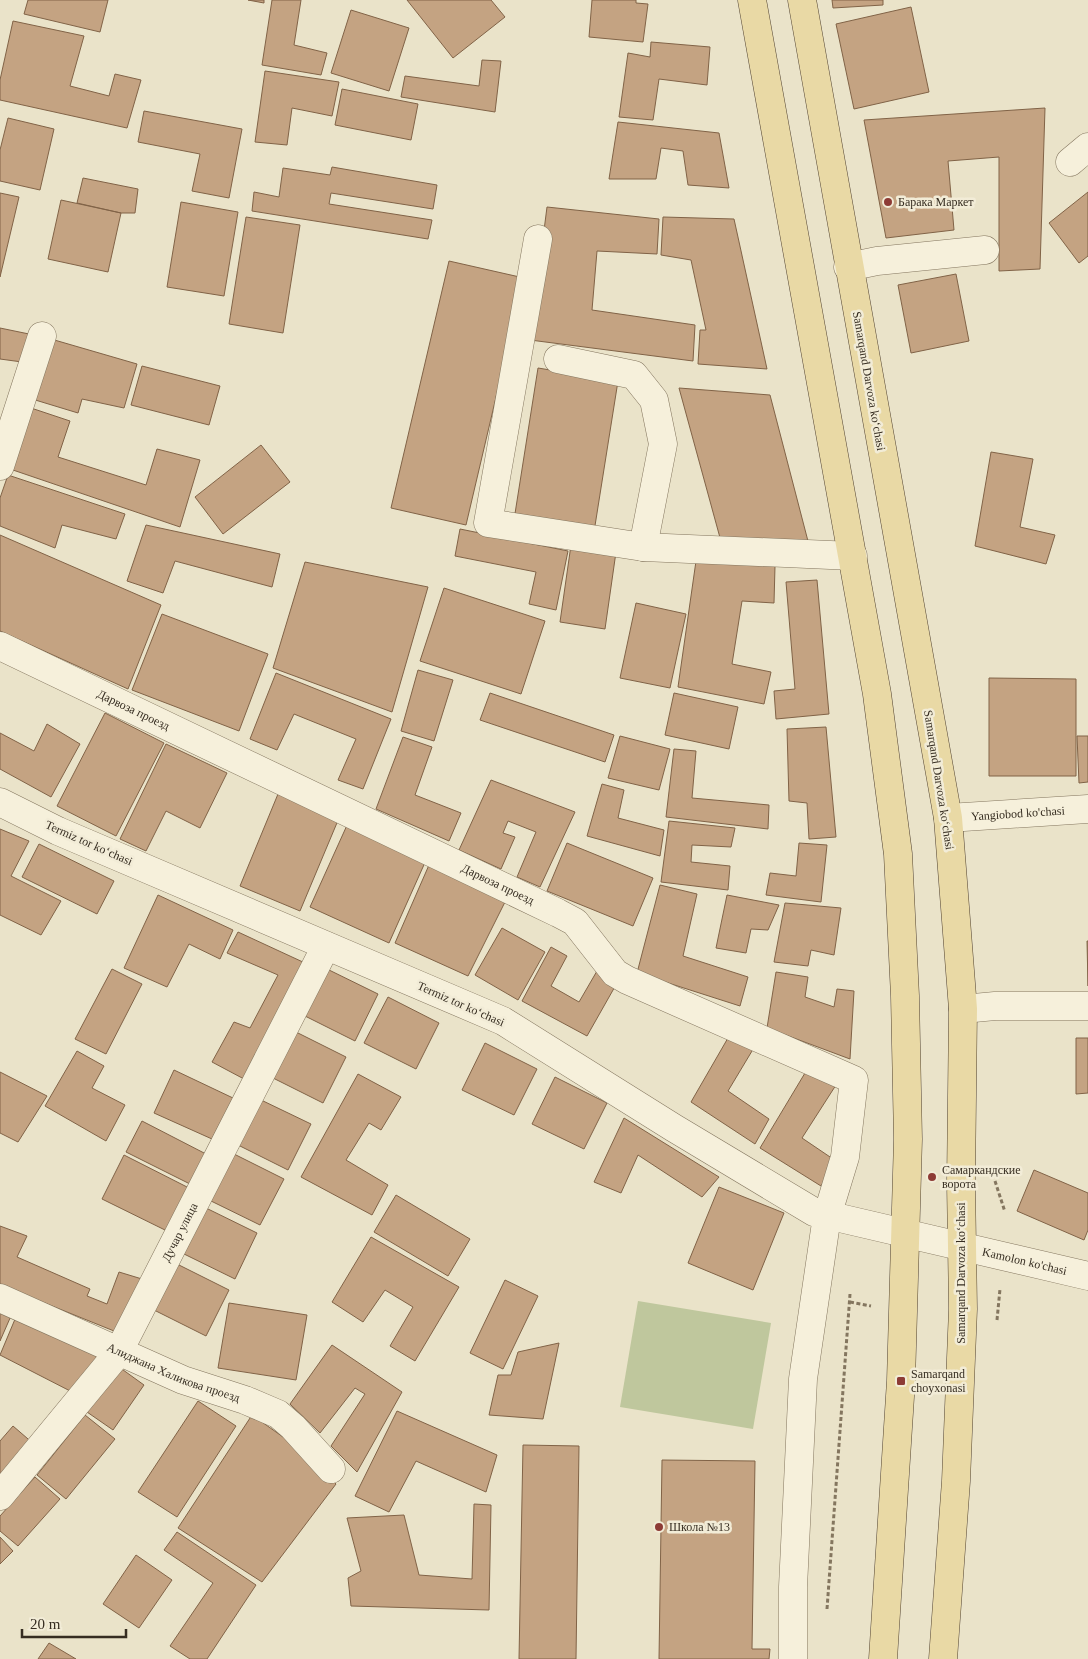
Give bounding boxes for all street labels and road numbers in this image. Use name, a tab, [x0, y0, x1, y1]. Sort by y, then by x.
street label: Samarqand Darvoza koʻchasi	[850, 310, 888, 452]
street label: Дарвоза проезд	[95, 687, 172, 733]
street label: Samarqand Darvoza koʻchasi	[921, 709, 957, 852]
street label: Yangiobod ko'chasi	[971, 803, 1066, 824]
street label: Termiz tor koʻchasi	[43, 818, 135, 869]
street label: Дарвоза проезд	[459, 861, 537, 908]
street label: Termiz tor koʻchasi	[415, 979, 507, 1030]
street label: Дучар улица	[159, 1200, 201, 1264]
street label: Samarqand Darvoza koʻchasi	[954, 1202, 968, 1344]
street label: Kamolon ko'chasi	[981, 1245, 1069, 1278]
street label: Алиджана Халикова проезд	[105, 1340, 242, 1405]

